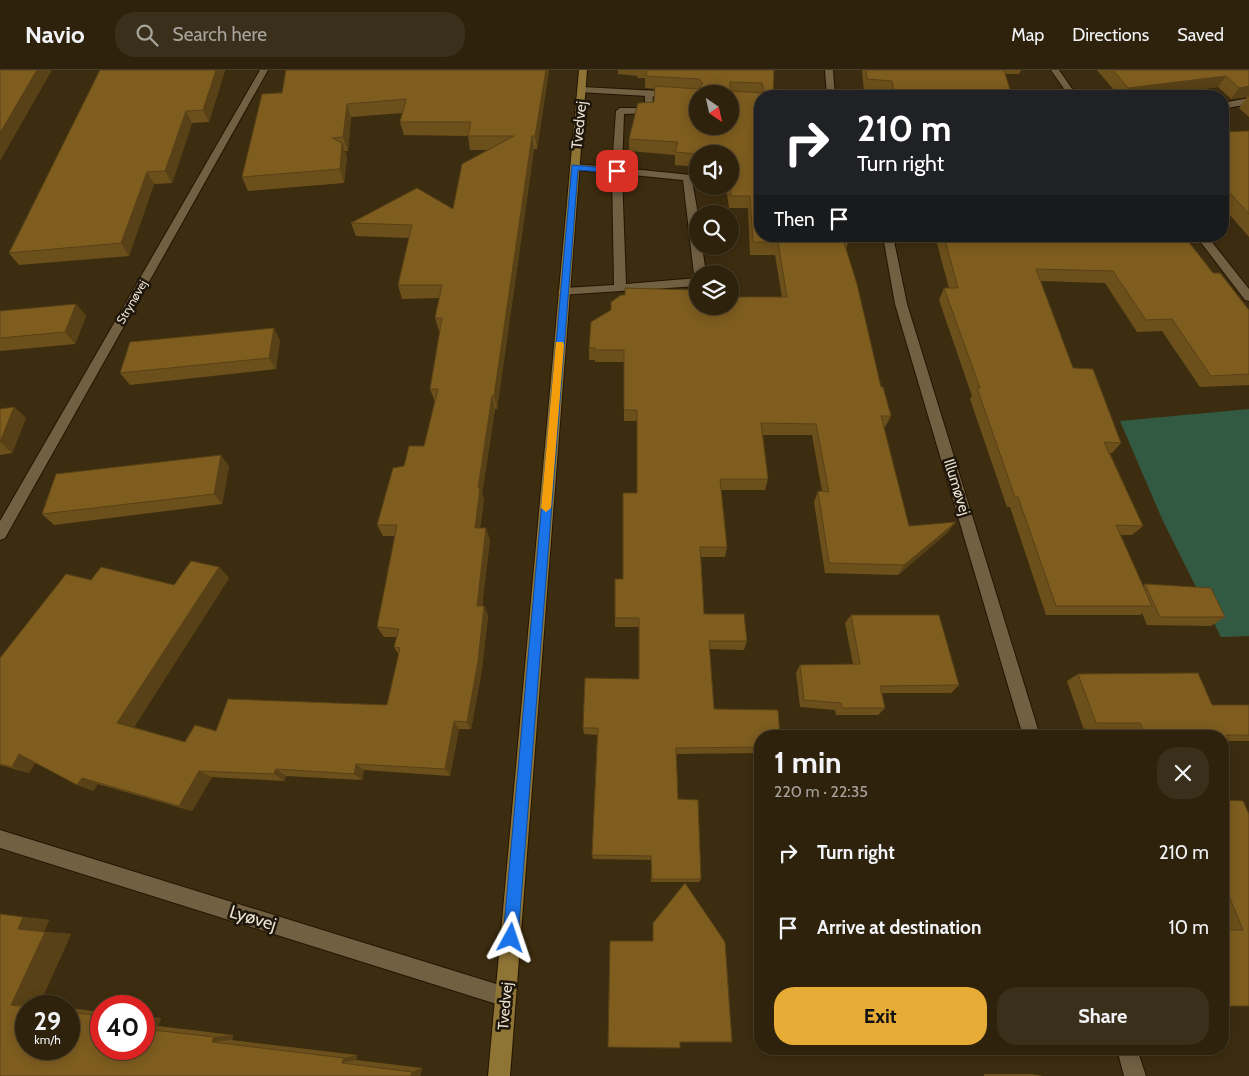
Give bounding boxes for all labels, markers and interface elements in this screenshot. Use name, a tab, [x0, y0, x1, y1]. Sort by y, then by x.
search box	[115, 12, 465, 57]
text: Navio	[25, 20, 85, 49]
icon: search	[133, 21, 161, 49]
text: Search here	[173, 23, 267, 46]
text: Map	[1011, 24, 1044, 46]
text: Directions	[1072, 24, 1149, 46]
text: Saved	[1177, 24, 1224, 46]
north arrow	[689, 85, 739, 135]
map controls	[689, 85, 739, 315]
street label: Tvedvej	[568, 100, 590, 150]
text: 210 m	[857, 107, 951, 150]
icon: right	[774, 110, 839, 175]
button: sound	[689, 145, 739, 195]
pin	[596, 150, 638, 192]
text: Turn right	[857, 150, 944, 177]
icon: arrive	[603, 157, 631, 185]
button: search	[689, 205, 739, 255]
icon: arrive	[825, 205, 853, 233]
text: Then	[774, 208, 815, 231]
button: layers	[689, 265, 739, 315]
street label: Strynøvej	[113, 277, 150, 326]
street label: Illumøvej	[940, 457, 974, 517]
text: 1 min	[774, 744, 842, 781]
button: close	[1157, 747, 1209, 799]
text: 220 m · 22:35	[774, 782, 868, 801]
icon: right	[774, 839, 802, 867]
text: Turn right	[817, 841, 895, 864]
text: 210 m	[1159, 841, 1209, 864]
street label: Lyøvej	[227, 900, 279, 936]
position arrow	[484, 911, 536, 963]
icon: arrive	[774, 914, 802, 942]
text: Arrive at destination	[817, 916, 981, 939]
text: 10 m	[1169, 916, 1209, 939]
street label: Tvedvej	[494, 981, 516, 1031]
button: Exit	[774, 987, 987, 1045]
button: Share	[997, 987, 1209, 1045]
speed limit sign: 40	[90, 995, 155, 1060]
text: 29	[34, 1006, 61, 1036]
text: km/h	[34, 1032, 61, 1047]

